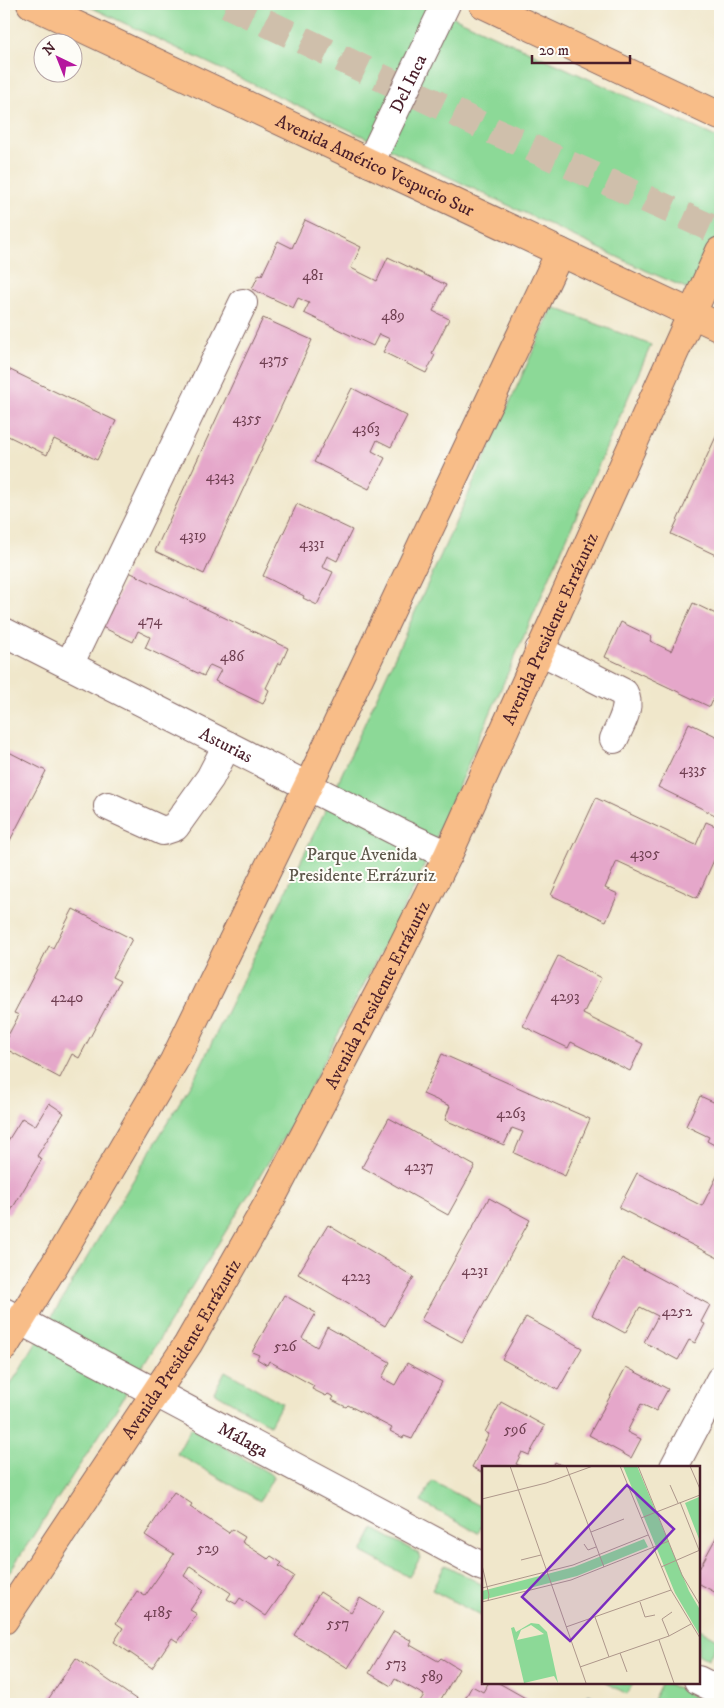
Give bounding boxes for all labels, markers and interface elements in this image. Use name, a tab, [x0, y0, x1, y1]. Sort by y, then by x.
north arrow	[32, 32, 82, 82]
scale bar	[532, 32, 629, 64]
text: N	[39, 38, 61, 60]
text: 20 m	[539, 41, 569, 60]
street label: Del Inca	[385, 51, 432, 117]
street label: Avenida Américo Vespucio Sur	[272, 110, 478, 222]
house number: 481	[302, 266, 324, 285]
house number: 489	[381, 306, 405, 325]
house number: 4375	[259, 350, 289, 369]
house number: 4355	[232, 409, 262, 428]
house number: 4363	[352, 419, 380, 438]
house number: 4343	[206, 467, 234, 486]
house number: 4319	[179, 526, 207, 545]
street label: Avenida Presidente Errázuriz	[498, 529, 604, 729]
house number: 4331	[299, 534, 325, 553]
house number: 474	[138, 611, 163, 630]
house number: 486	[220, 647, 245, 666]
street label: Asturias	[195, 723, 256, 768]
house number: 4335	[679, 760, 707, 779]
park label: Parque Avenida Presidente Errázuriz	[288, 844, 436, 887]
house number: 4305	[630, 844, 660, 863]
street label: Avenida Presidente Errázuriz	[321, 897, 435, 1093]
house number: 4293	[550, 987, 580, 1006]
house number: 4240	[51, 988, 83, 1007]
house number: 4263	[496, 1104, 526, 1123]
house number: 4237	[404, 1157, 434, 1176]
street label: Avenida Presidente Errázuriz	[118, 1255, 246, 1444]
house number: 4231	[461, 1261, 489, 1280]
house number: 4223	[342, 1267, 370, 1286]
house number: 4252	[662, 1302, 693, 1321]
house number: 526	[274, 1337, 298, 1356]
street label: Málaga	[214, 1418, 272, 1463]
house number: 596	[504, 1420, 528, 1439]
inset map	[482, 1466, 699, 1683]
house number: 529	[197, 1539, 219, 1558]
house number: 4185	[143, 1603, 173, 1622]
house number: 557	[327, 1614, 349, 1633]
house number: 573	[386, 1654, 406, 1673]
house number: 589	[421, 1667, 443, 1686]

